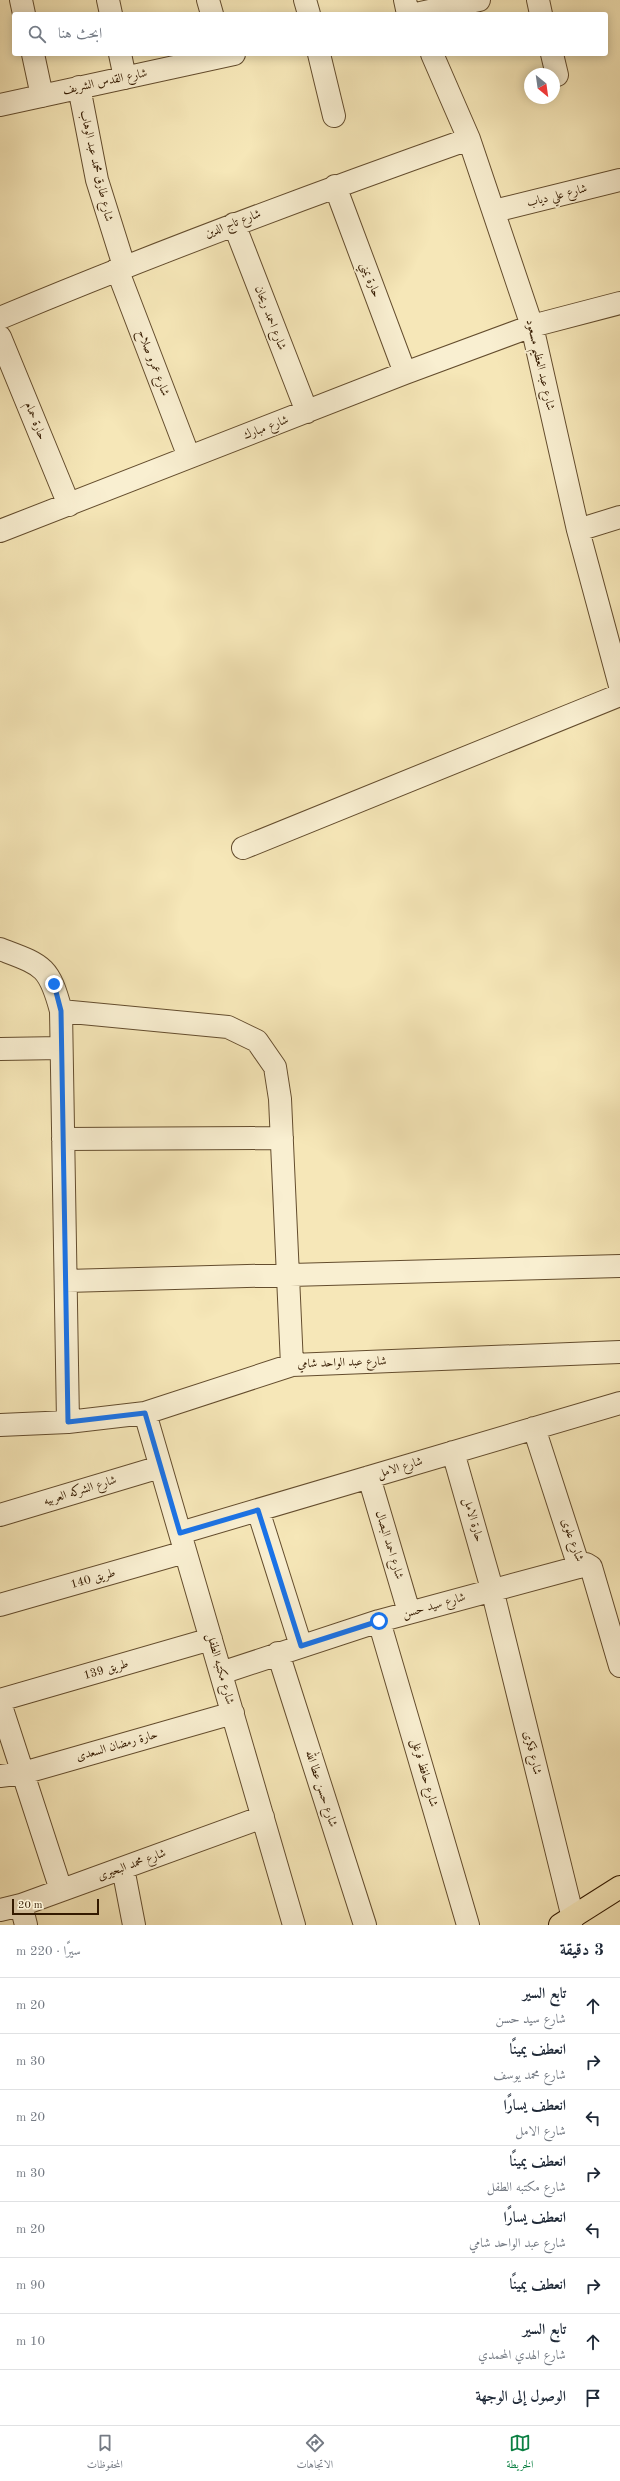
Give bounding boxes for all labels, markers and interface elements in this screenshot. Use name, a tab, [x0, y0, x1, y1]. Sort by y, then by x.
search box	[12, 12, 608, 56]
icon: search	[26, 23, 48, 45]
text: ابحث هنا	[58, 27, 102, 42]
street label: شارع القدس الشريف	[62, 67, 149, 101]
north arrow	[524, 68, 560, 104]
street label: شارع طارق محمد عبد الوهاب	[73, 109, 115, 224]
street label: شارع علي دياب	[526, 183, 590, 214]
street label: شارع تاج الدين	[203, 208, 264, 244]
street label: حارة يمني	[353, 261, 382, 301]
street label: شارع احمد ريحان	[249, 284, 288, 353]
street label: شارع عبد العظيم مسعود	[519, 318, 556, 413]
street label: شارع عمرو صلاح	[131, 328, 171, 399]
street label: حارة حمام	[18, 400, 48, 443]
street label: شارع مبارك	[241, 413, 292, 446]
route end	[45, 975, 63, 993]
street label: شارع عبد الواحد شامي	[297, 1355, 387, 1375]
street label: شارع الامل	[376, 1455, 426, 1484]
street label: شارع الشركه العربيه	[41, 1471, 119, 1512]
street label: حارة الامل	[459, 1497, 485, 1544]
street label: شارع احمد البصال	[369, 1509, 405, 1582]
street label: شارع علوى	[555, 1517, 585, 1565]
street label: طريق 140	[69, 1567, 117, 1592]
street label: شارع سيد حسن	[401, 1591, 468, 1625]
route start	[370, 1612, 388, 1630]
street label: شارع مكتبه الطفل	[200, 1632, 237, 1707]
street label: طريق 139	[82, 1658, 130, 1683]
street label: حارة رمضان السعدى	[75, 1729, 159, 1763]
street label: شارع فكرى	[517, 1730, 544, 1777]
street label: شارع حافظ فرغلى	[405, 1737, 440, 1810]
street label: شارع حسن عطا الله	[299, 1748, 344, 1830]
street label: شارع محمد البحيرى	[96, 1847, 169, 1887]
scale bar	[12, 1897, 99, 1916]
text: 20 m	[18, 1900, 43, 1911]
text: 3 دقيقة	[560, 1942, 604, 1959]
text: سيرًا · 220 m	[16, 1945, 81, 1958]
text: تابع السير	[523, 1987, 566, 2002]
icon: ahead	[582, 1995, 604, 2017]
text: 20 m	[16, 1999, 45, 2012]
text: شارع سيد حسن	[496, 2013, 566, 2026]
text: انعطف يمينًا	[510, 2043, 566, 2058]
icon: right	[582, 2051, 604, 2073]
text: 30 m	[16, 2055, 45, 2068]
text: شارع محمد يوسف	[493, 2069, 566, 2082]
text: انعطف يسارًا	[504, 2099, 566, 2114]
icon: left	[582, 2107, 604, 2129]
text: 20 m	[16, 2111, 45, 2124]
text: شارع الامل	[515, 2125, 566, 2138]
text: انعطف يمينًا	[510, 2155, 566, 2170]
icon: right	[582, 2163, 604, 2185]
text: 30 m	[16, 2167, 45, 2180]
text: شارع مكتبه الطفل	[487, 2181, 566, 2194]
text: انعطف يسارًا	[504, 2211, 566, 2226]
icon: left	[582, 2219, 604, 2241]
text: 20 m	[16, 2223, 45, 2236]
text: شارع عبد الواحد شامي	[469, 2237, 566, 2250]
icon: right	[582, 2275, 604, 2297]
text: انعطف يمينًا	[510, 2278, 566, 2293]
text: 90 m	[16, 2279, 45, 2292]
text: تابع السير	[523, 2323, 566, 2338]
icon: ahead	[582, 2331, 604, 2353]
text: 10 m	[16, 2335, 45, 2348]
text: شارع الهدي المحمدي	[478, 2349, 566, 2362]
icon: arrive	[582, 2387, 604, 2409]
text: الوصول إلى الوجهة	[475, 2390, 566, 2405]
tab: المحفوظات	[87, 2432, 123, 2475]
tab: الاتجاهات	[296, 2432, 333, 2475]
tab: الخريطة	[507, 2432, 533, 2475]

